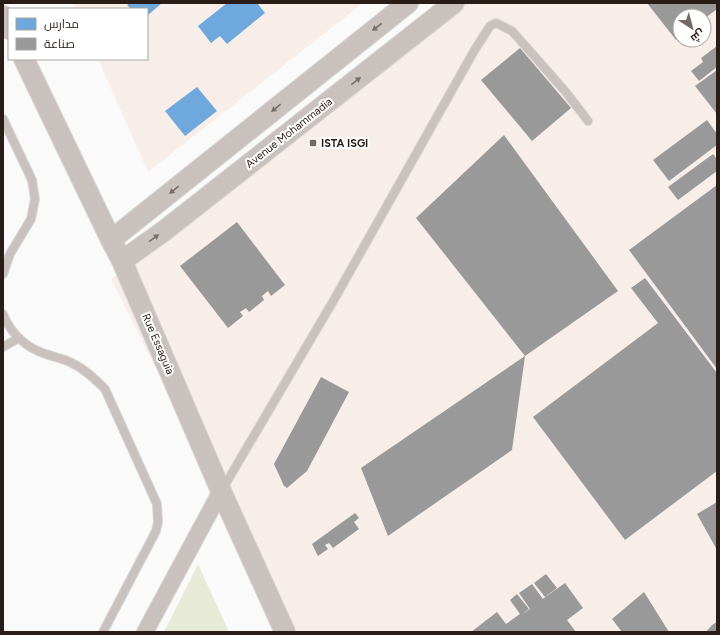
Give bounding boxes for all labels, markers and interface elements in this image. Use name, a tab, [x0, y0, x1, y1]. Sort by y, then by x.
legend	[8, 8, 148, 60]
north arrow	[672, 8, 712, 48]
text: مدارس	[44, 17, 79, 31]
one-way arrow	[372, 23, 383, 32]
text: ش	[688, 26, 707, 45]
text: صناعة	[44, 37, 75, 51]
one-way arrow	[350, 76, 361, 85]
street label: Avenue Mohammadia	[243, 95, 335, 171]
one-way arrow	[270, 104, 281, 113]
place label: ISTA ISGI	[321, 137, 368, 150]
marker: ISTA ISGI	[308, 138, 318, 148]
one-way arrow	[169, 185, 180, 194]
one-way arrow	[148, 234, 159, 242]
street label: Rue Essaguia	[139, 312, 177, 376]

